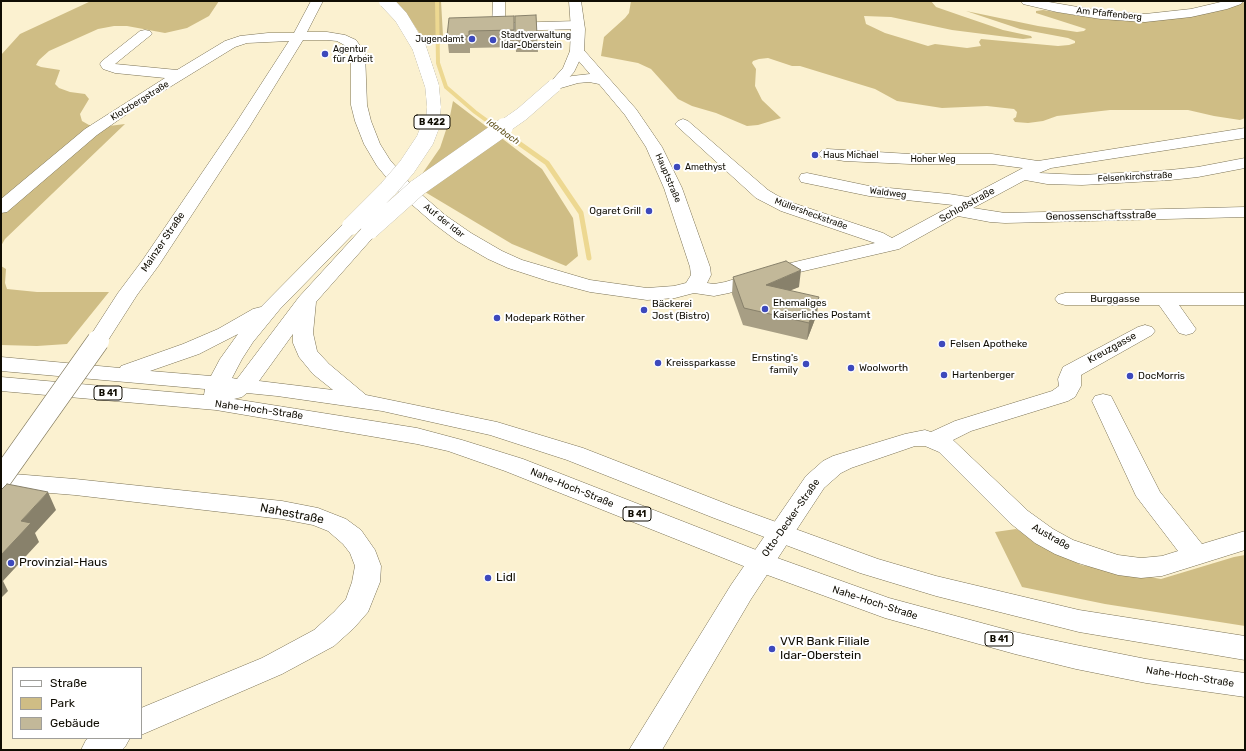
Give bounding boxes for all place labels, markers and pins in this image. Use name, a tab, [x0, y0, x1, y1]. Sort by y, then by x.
place label: Stadtverwaltung Idar-Oberstein	[501, 30, 571, 51]
place label: Jugendamt	[415, 34, 464, 44]
marker: Jugendamt	[467, 34, 477, 44]
marker: Stadtverwaltung Idar-Oberstein	[488, 35, 498, 45]
place label: Agentur für Arbeit	[333, 44, 373, 65]
marker: Agentur für Arbeit	[320, 49, 330, 59]
marker: Haus Michael	[810, 150, 820, 160]
place label: Haus Michael	[823, 150, 879, 160]
marker: Amethyst	[672, 162, 682, 172]
place label: Amethyst	[685, 162, 726, 172]
place label: Ogaret Grill	[589, 205, 641, 217]
marker: Ogaret Grill	[644, 206, 654, 216]
place label: Ehemaliges Kaiserliches Postamt	[773, 297, 870, 320]
place label: Bäckerei Jost (Bistro)	[652, 298, 709, 322]
marker: Ehemaliges Kaiserliches Postamt	[760, 304, 770, 314]
marker: Bäckerei Jost (Bistro)	[639, 305, 649, 315]
place label: Modepark Röther	[505, 312, 585, 324]
marker: Modepark Röther	[492, 313, 502, 323]
place label: Felsen Apotheke	[950, 338, 1027, 350]
marker: Felsen Apotheke	[937, 339, 947, 349]
place label: Ernsting's family	[752, 352, 798, 376]
place label: Kreissparkasse	[666, 357, 736, 369]
marker: Kreissparkasse	[653, 358, 663, 368]
marker: Ernsting's family	[801, 359, 811, 369]
place label: Woolworth	[859, 362, 908, 374]
marker: Woolworth	[846, 363, 856, 373]
place label: Hartenberger	[952, 369, 1015, 381]
marker: Hartenberger	[939, 370, 949, 380]
place label: DocMorris	[1138, 370, 1185, 382]
marker: DocMorris	[1125, 371, 1135, 381]
place label: Provinzial-Haus	[19, 556, 107, 570]
marker: Provinzial-Haus	[6, 558, 16, 568]
place label: Lidl	[496, 571, 516, 585]
marker: Lidl	[483, 573, 493, 583]
place label: VVR Bank Filiale Idar-Oberstein	[780, 635, 870, 663]
marker: VVR Bank Filiale Idar-Oberstein	[767, 644, 777, 654]

